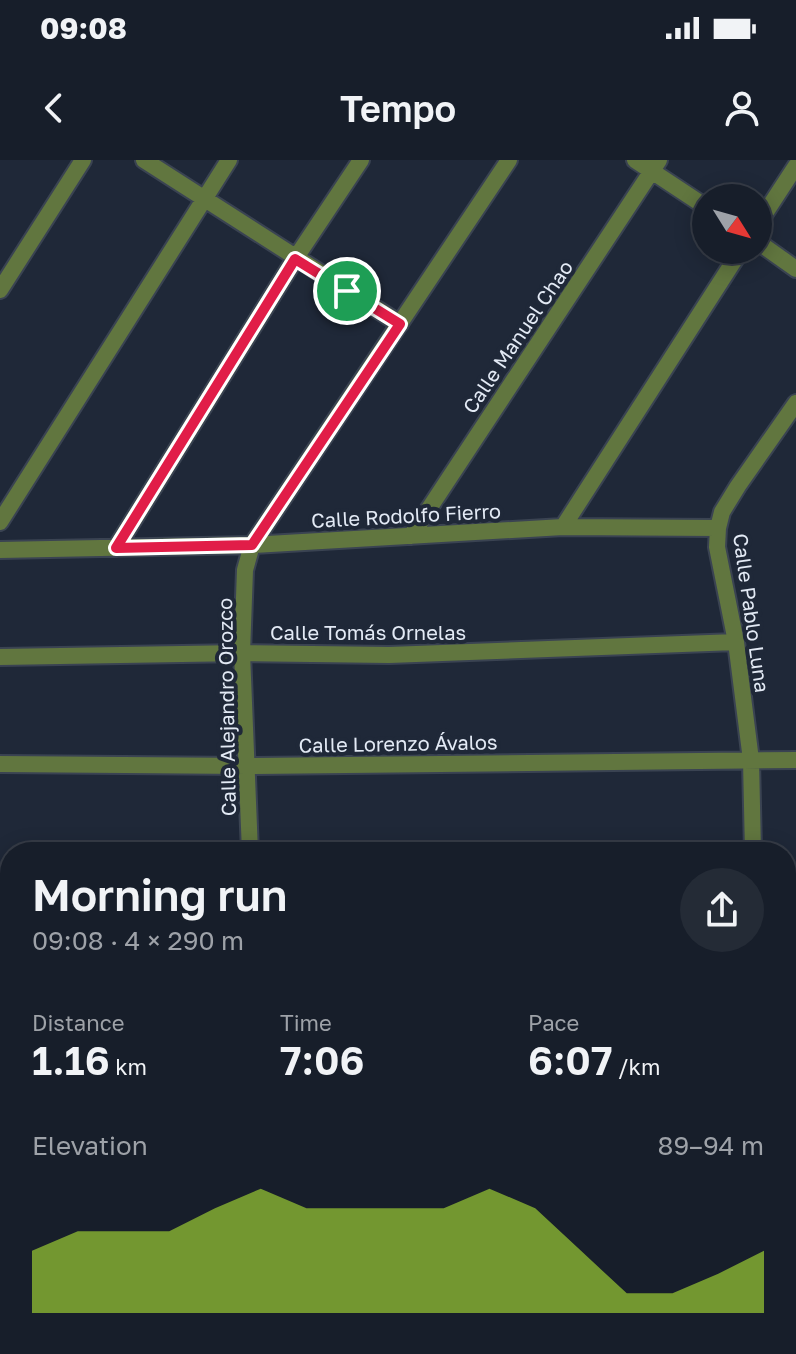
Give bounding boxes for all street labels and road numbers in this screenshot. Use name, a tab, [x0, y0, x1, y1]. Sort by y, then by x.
street label: Calle Manuel Chao	[457, 255, 577, 417]
street label: Calle Rodolfo Fierro	[310, 498, 502, 532]
street label: Calle Pablo Luna	[729, 532, 775, 694]
street label: Calle Alejandro Orozco	[212, 598, 240, 816]
street label: Calle Tomás Ornelas	[270, 620, 466, 644]
street label: Calle Lorenzo Ávalos	[298, 729, 498, 757]

